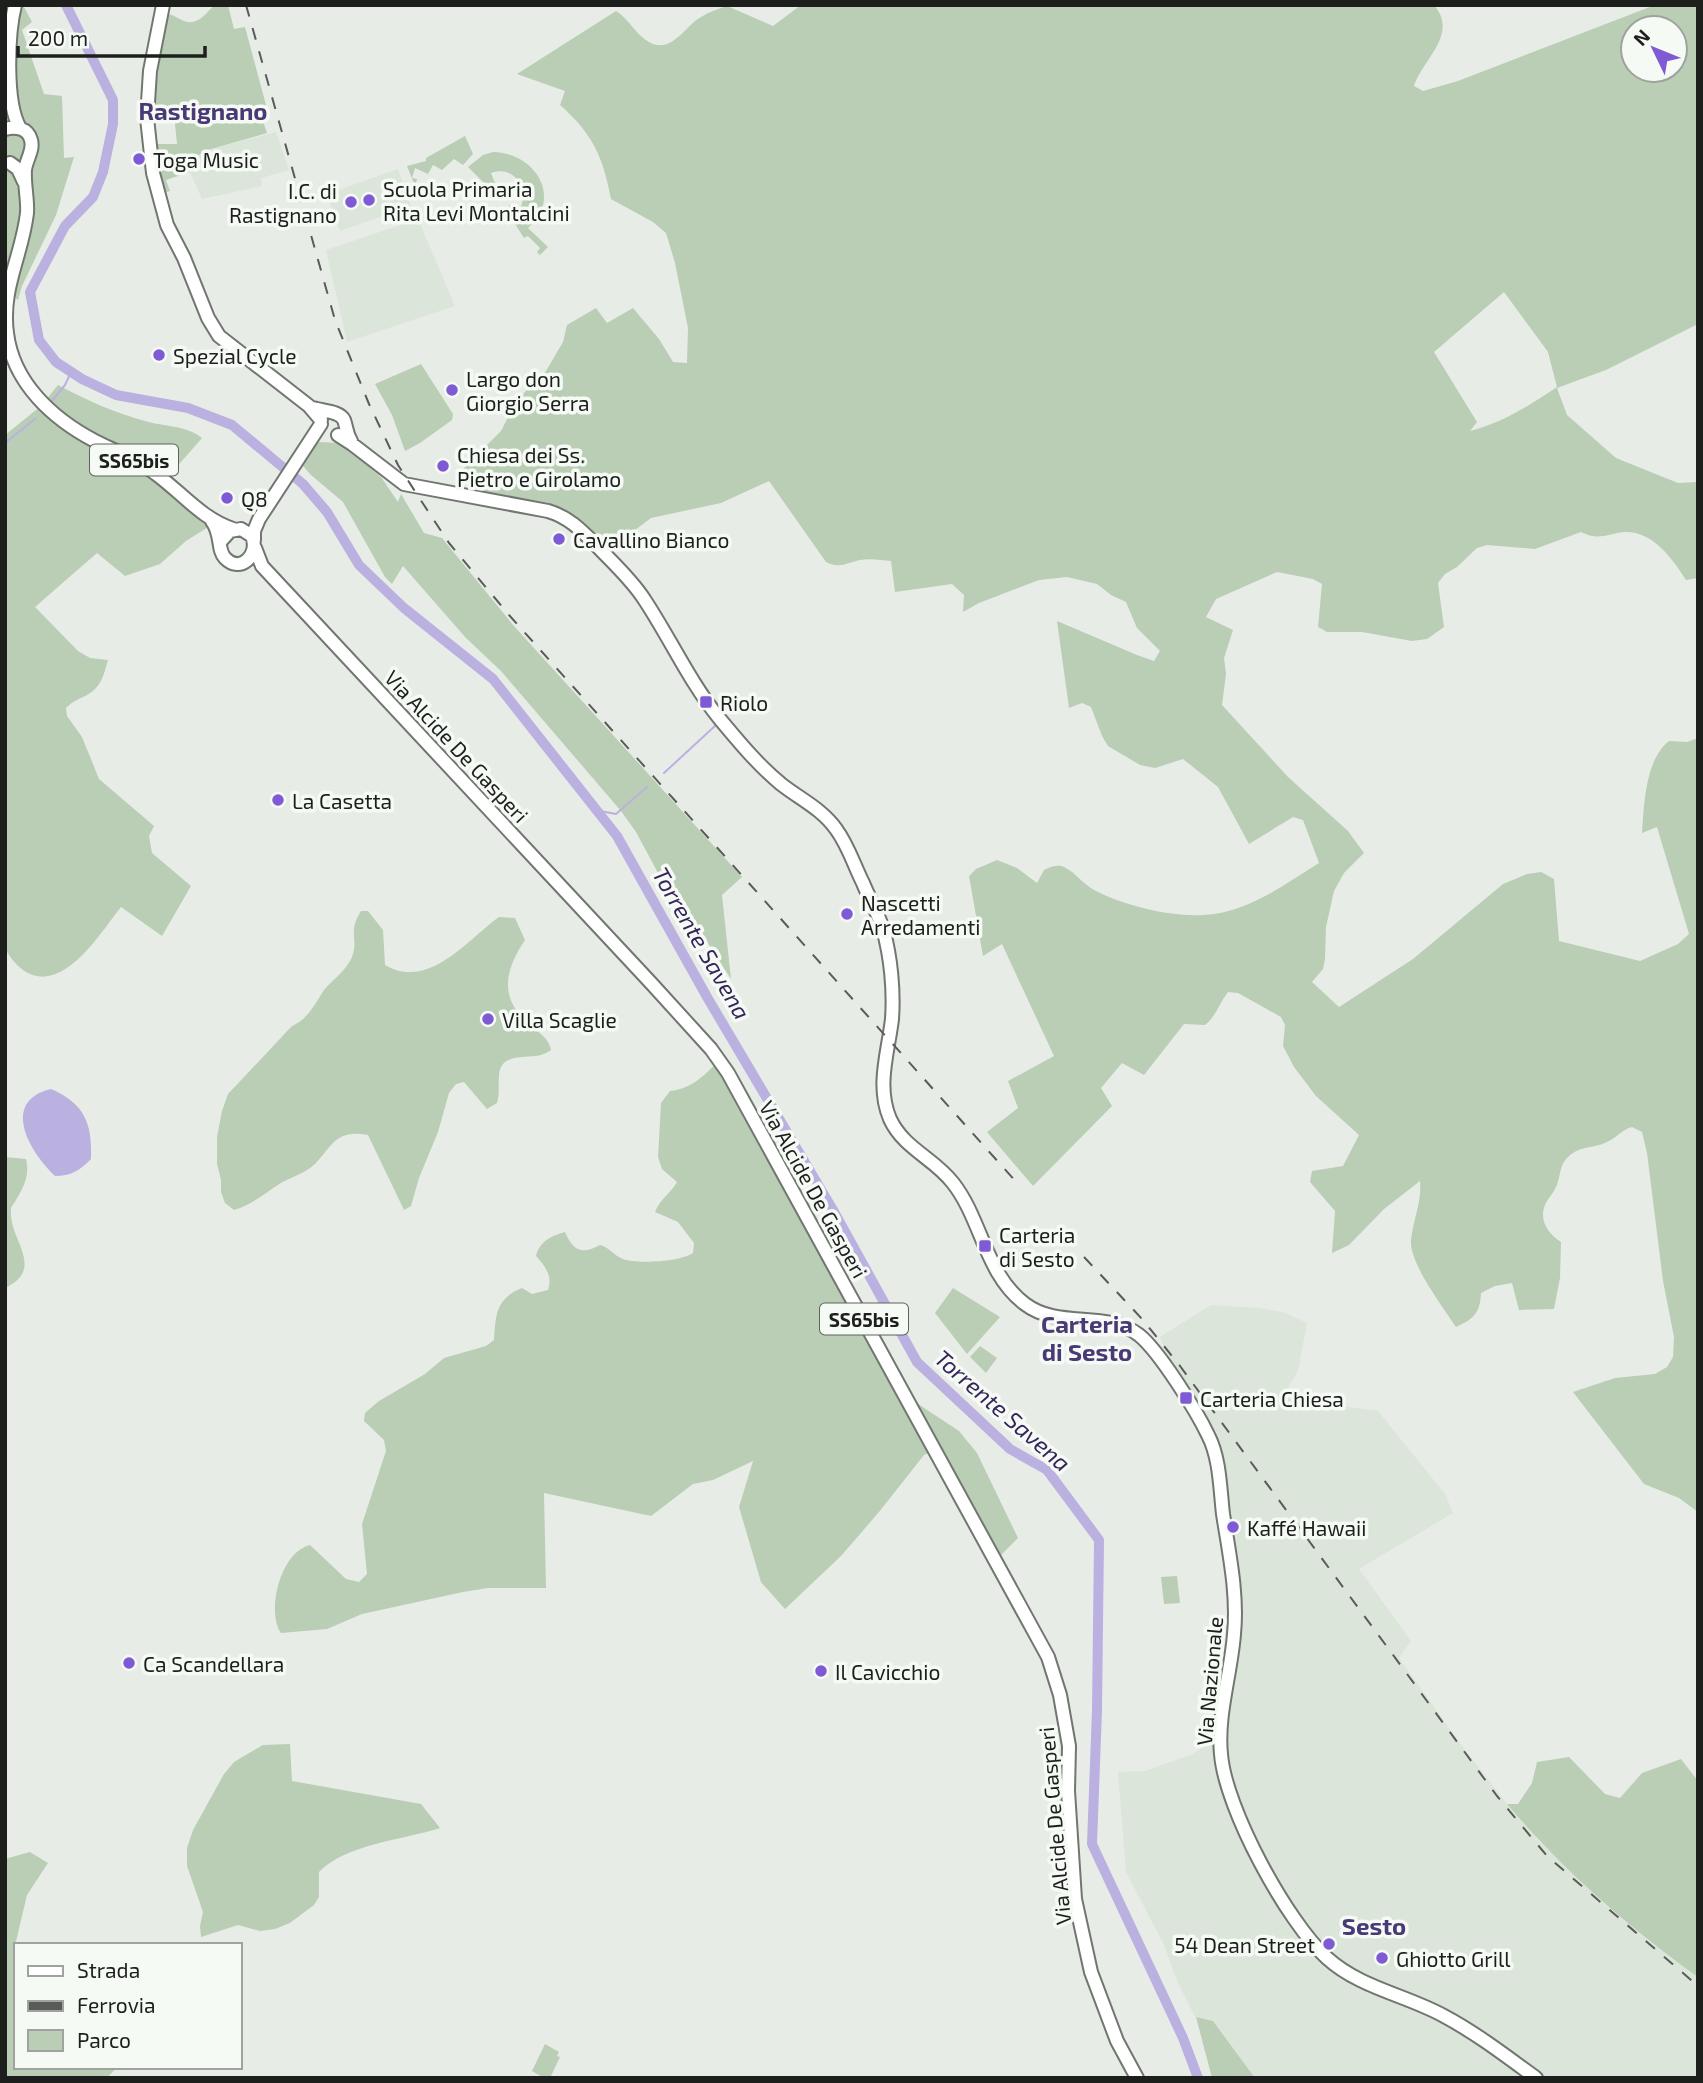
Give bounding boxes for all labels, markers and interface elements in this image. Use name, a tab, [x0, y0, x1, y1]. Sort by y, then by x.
scale bar	[18, 14, 205, 58]
north arrow	[1619, 14, 1689, 84]
text: N	[1628, 24, 1654, 50]
text: 200 m	[28, 25, 88, 50]
district label: Rastignano	[138, 96, 268, 125]
place label: Toga Music	[153, 147, 259, 172]
marker: Toga Music	[131, 151, 147, 167]
place label: Scuola Primaria Rita Levi Montalcini	[383, 176, 570, 225]
place label: I.C. di Rastignano	[229, 178, 337, 227]
marker: Scuola Primaria Rita Levi Montalcini	[361, 192, 377, 208]
marker: I.C. di Rastignano	[343, 194, 359, 210]
place label: Spezial Cycle	[173, 343, 297, 368]
marker: Spezial Cycle	[151, 347, 167, 363]
place label: Largo don Giorgio Serra	[466, 366, 590, 415]
marker: Largo don Giorgio Serra	[444, 382, 460, 398]
place label: Chiesa dei Ss. Pietro e Girolamo	[457, 442, 621, 491]
road number: SS65bis	[90, 444, 178, 475]
marker: Chiesa dei Ss. Pietro e Girolamo	[435, 458, 451, 474]
place label: Q8	[241, 486, 268, 512]
marker: Q8	[219, 490, 235, 506]
place label: Cavallino Bianco	[573, 527, 730, 552]
marker: Cavallino Bianco	[551, 531, 567, 547]
street label: Via Alcide De Gasperi	[380, 665, 534, 827]
place label: Riolo	[720, 690, 768, 715]
marker: Riolo	[698, 694, 714, 710]
place label: La Casetta	[292, 788, 392, 813]
marker: La Casetta	[270, 792, 286, 808]
water label: Torrente Savena	[647, 862, 757, 1024]
place label: Nascetti Arredamenti	[861, 890, 981, 939]
marker: Nascetti Arredamenti	[839, 906, 855, 922]
place label: Villa Scaglie	[502, 1007, 617, 1032]
marker: Villa Scaglie	[480, 1011, 496, 1027]
street label: Via Alcide De Gasperi	[755, 1096, 873, 1282]
place label: Carteria di Sesto	[999, 1222, 1075, 1271]
marker: Carteria di Sesto	[977, 1238, 993, 1254]
road number: SS65bis	[820, 1303, 908, 1334]
district label: Carteria di Sesto	[1041, 1309, 1133, 1366]
water label: Torrente Savena	[929, 1343, 1077, 1477]
place label: Carteria Chiesa	[1200, 1386, 1344, 1411]
marker: Carteria Chiesa	[1178, 1390, 1194, 1406]
place label: Kaffé Hawaii	[1247, 1515, 1366, 1540]
marker: Kaffé Hawaii	[1225, 1519, 1241, 1535]
street label: Via Nazionale	[1191, 1615, 1227, 1747]
place label: Ca Scandellara	[143, 1651, 284, 1676]
marker: Ca Scandellara	[121, 1655, 137, 1671]
place label: Il Cavicchio	[835, 1659, 940, 1684]
marker: Il Cavicchio	[813, 1663, 829, 1679]
street label: Via Alcide De Gasperi	[1033, 1726, 1075, 1926]
district label: Sesto	[1342, 1911, 1406, 1940]
place label: 54 Dean Street	[1174, 1932, 1315, 1957]
marker: 54 Dean Street	[1321, 1936, 1337, 1952]
legend	[14, 1943, 242, 2069]
place label: Ghiotto Grill	[1396, 1946, 1511, 1971]
marker: Ghiotto Grill	[1374, 1950, 1390, 1966]
text: Strada	[77, 1957, 140, 1982]
text: Ferrovia	[77, 1992, 156, 2017]
text: Parco	[77, 2027, 131, 2052]

